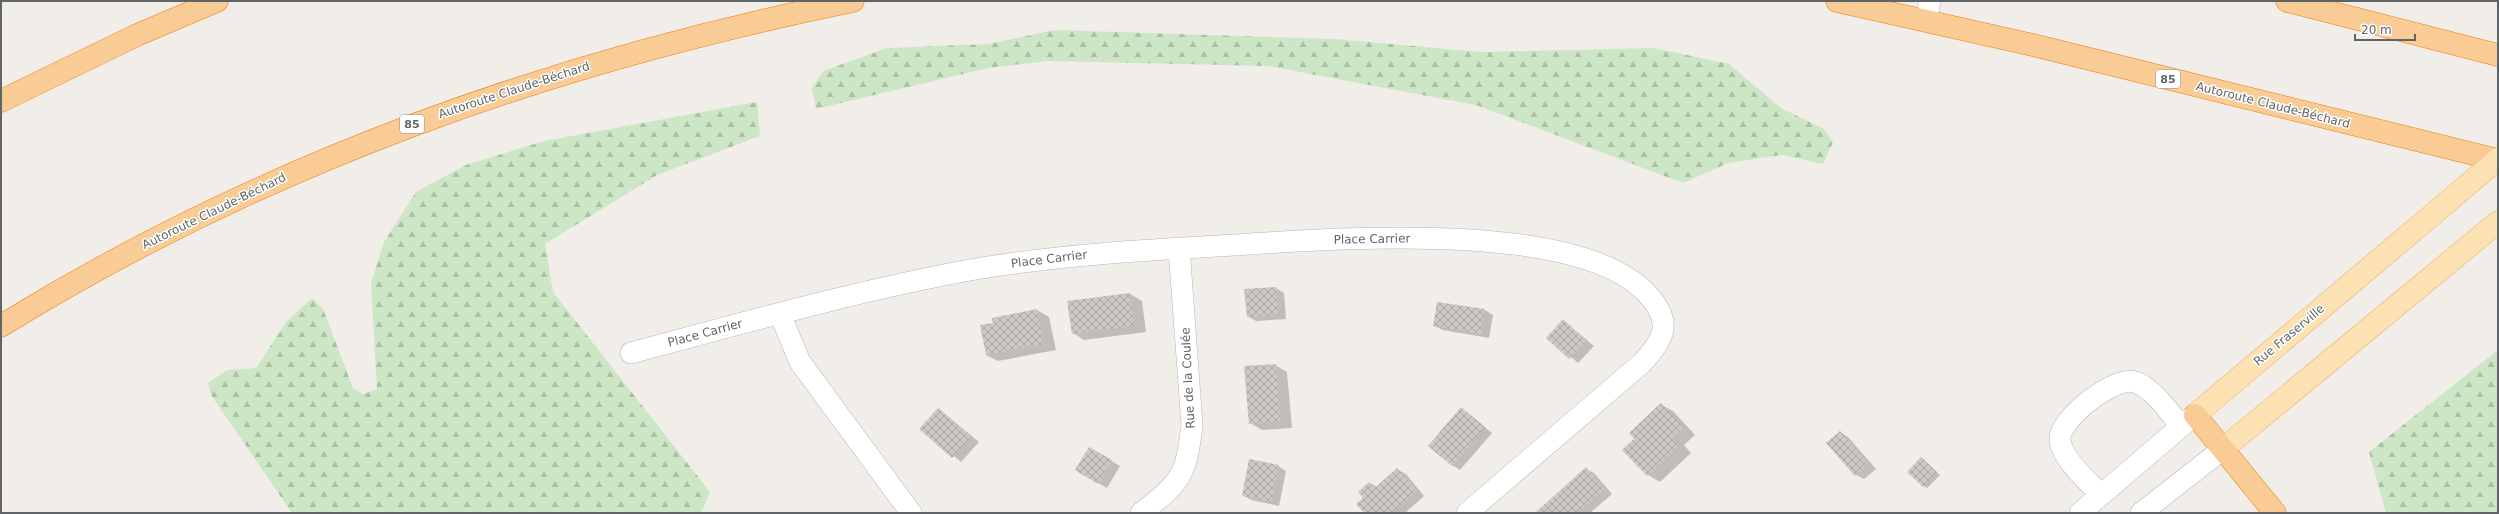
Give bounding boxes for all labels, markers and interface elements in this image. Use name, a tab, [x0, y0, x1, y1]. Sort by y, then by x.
scale bar	[2355, 16, 2415, 42]
text: 20 m	[2361, 23, 2392, 37]
street label: Autoroute Claude-Béchard	[436, 59, 592, 121]
road number: 85	[2156, 70, 2180, 88]
street label: Autoroute Claude-Béchard	[2194, 79, 2352, 131]
road number: 85	[400, 115, 424, 133]
street label: Autoroute Claude-Béchard	[140, 170, 288, 252]
street label: Place Carrier	[1334, 231, 1411, 247]
street label: Place Carrier	[1010, 247, 1088, 271]
street label: Rue Fraserville	[2251, 301, 2327, 369]
street label: Place Carrier	[666, 316, 744, 350]
street label: Rue de la Coulée	[1178, 327, 1198, 429]

